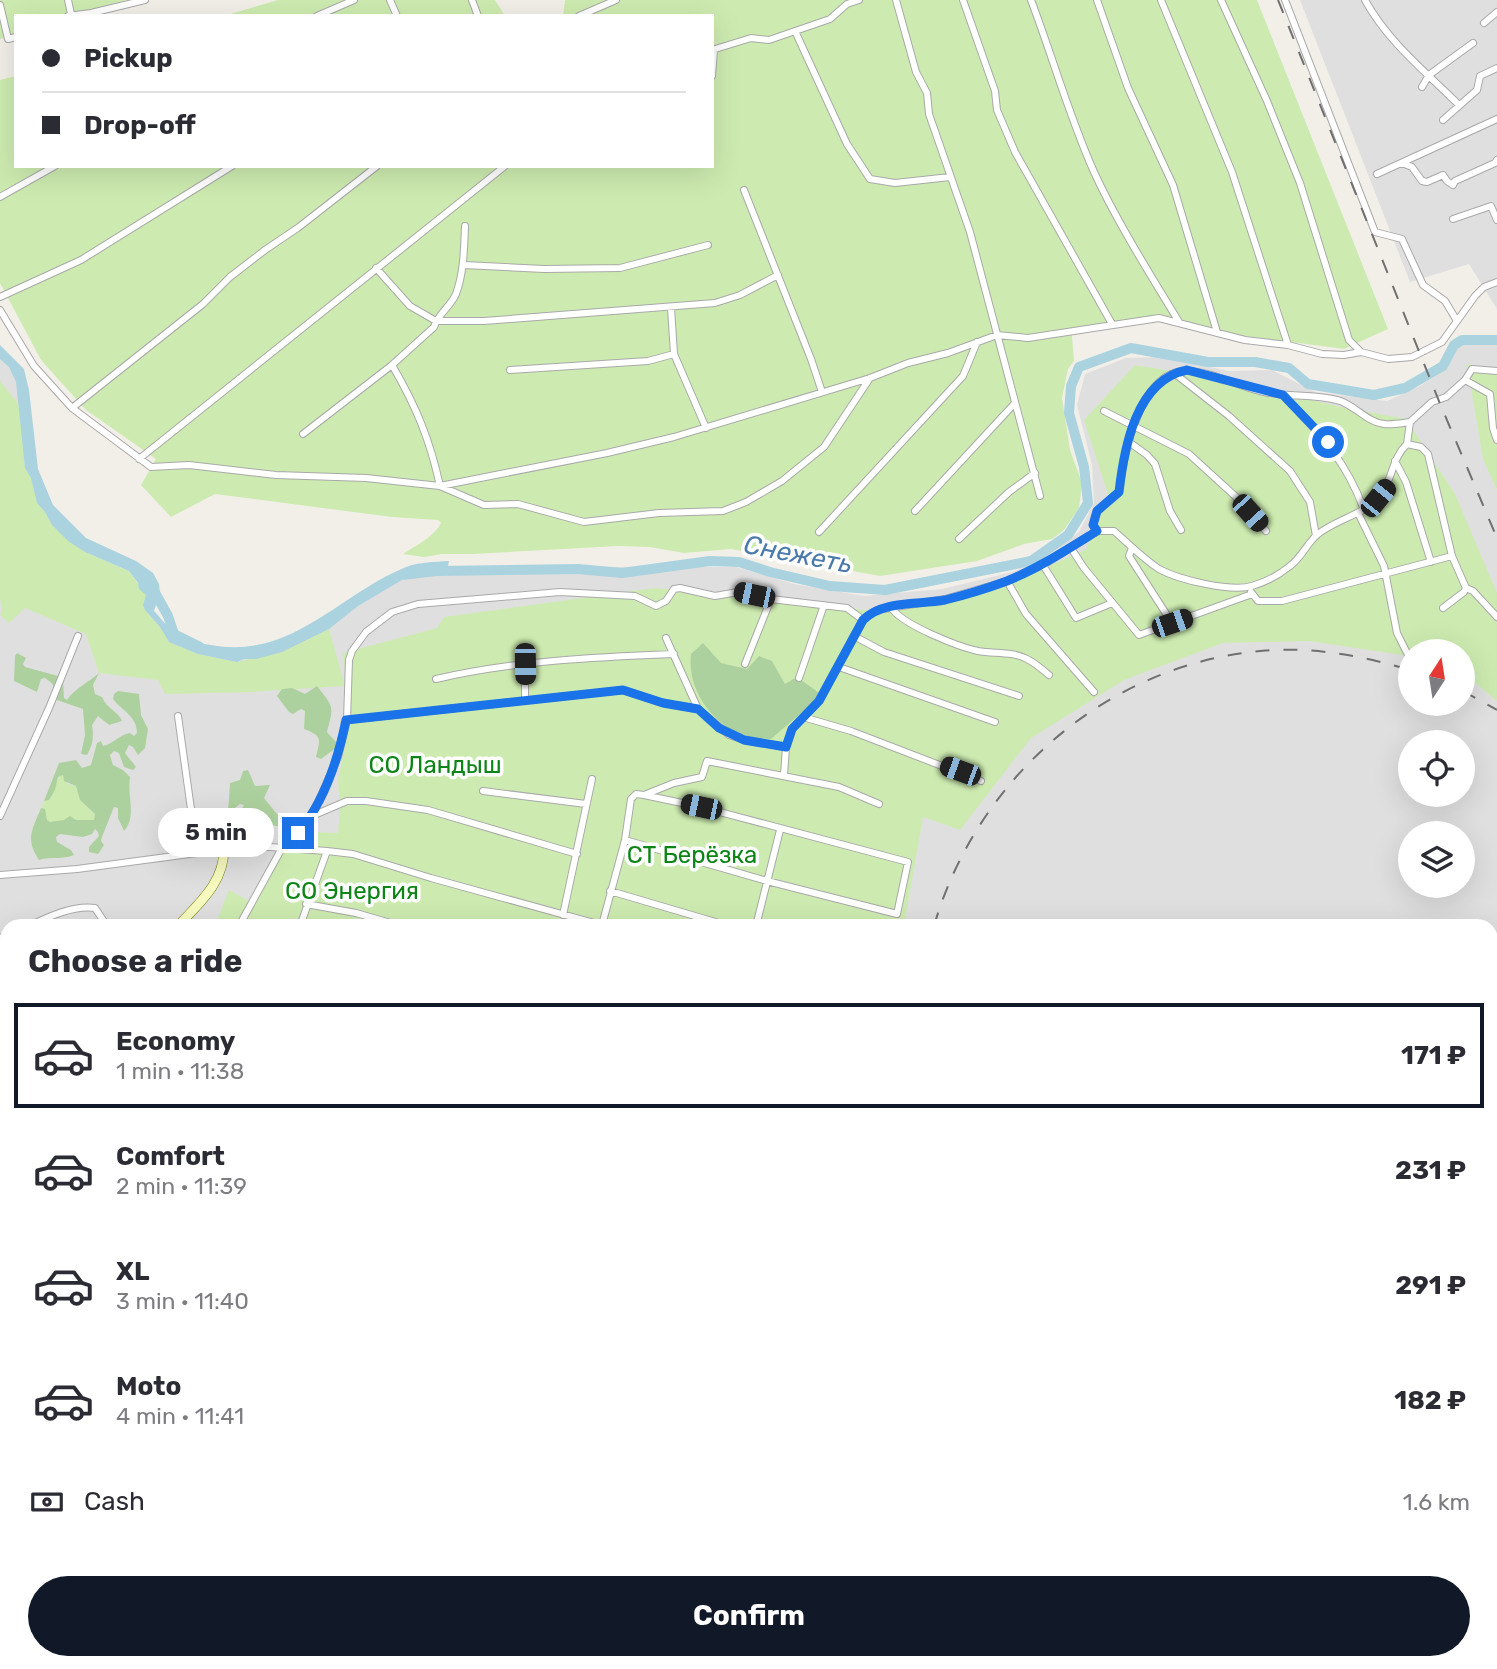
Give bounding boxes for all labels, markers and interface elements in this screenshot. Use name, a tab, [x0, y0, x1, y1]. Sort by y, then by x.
text: Pickup	[84, 43, 173, 74]
text: Drop-off	[84, 110, 196, 141]
route start	[1312, 426, 1344, 458]
car	[1357, 475, 1400, 521]
car	[1229, 490, 1272, 536]
water label: Снежеть	[741, 529, 855, 580]
car	[732, 580, 777, 610]
car	[1149, 606, 1196, 640]
north arrow	[1398, 639, 1475, 716]
map controls	[1398, 639, 1475, 898]
car	[515, 643, 536, 685]
button: locate	[1398, 730, 1475, 807]
park label: СО Ландыш	[368, 751, 502, 779]
car	[937, 754, 984, 788]
car	[679, 792, 724, 822]
callout: 5 min	[158, 808, 274, 858]
route end	[282, 817, 314, 849]
text: 5 min	[185, 818, 247, 846]
button: layers	[1398, 821, 1475, 898]
park label: СТ Берёзка	[627, 841, 757, 869]
park label: СО Энергия	[285, 877, 419, 905]
text: Choose a ride	[28, 942, 242, 980]
icon: car	[32, 1024, 95, 1087]
text: Economy	[116, 1026, 235, 1057]
text: 171 ₽	[1401, 1040, 1466, 1071]
text: 1 min · 11:38	[116, 1057, 244, 1085]
icon: car	[32, 1139, 95, 1202]
text: Comfort	[116, 1141, 225, 1172]
text: 231 ₽	[1395, 1155, 1466, 1186]
text: 2 min · 11:39	[116, 1172, 247, 1200]
icon: car	[32, 1254, 95, 1317]
text: XL	[116, 1256, 149, 1287]
text: 291 ₽	[1395, 1270, 1466, 1301]
text: 3 min · 11:40	[116, 1287, 249, 1315]
icon: car	[32, 1369, 95, 1432]
text: Moto	[116, 1371, 181, 1402]
text: 182 ₽	[1394, 1385, 1466, 1416]
text: 4 min · 11:41	[116, 1402, 244, 1430]
icon: cash	[28, 1483, 66, 1521]
text: Cash	[84, 1486, 145, 1517]
text: 1.6 km	[1403, 1488, 1470, 1516]
button: Confirm	[28, 1576, 1470, 1656]

